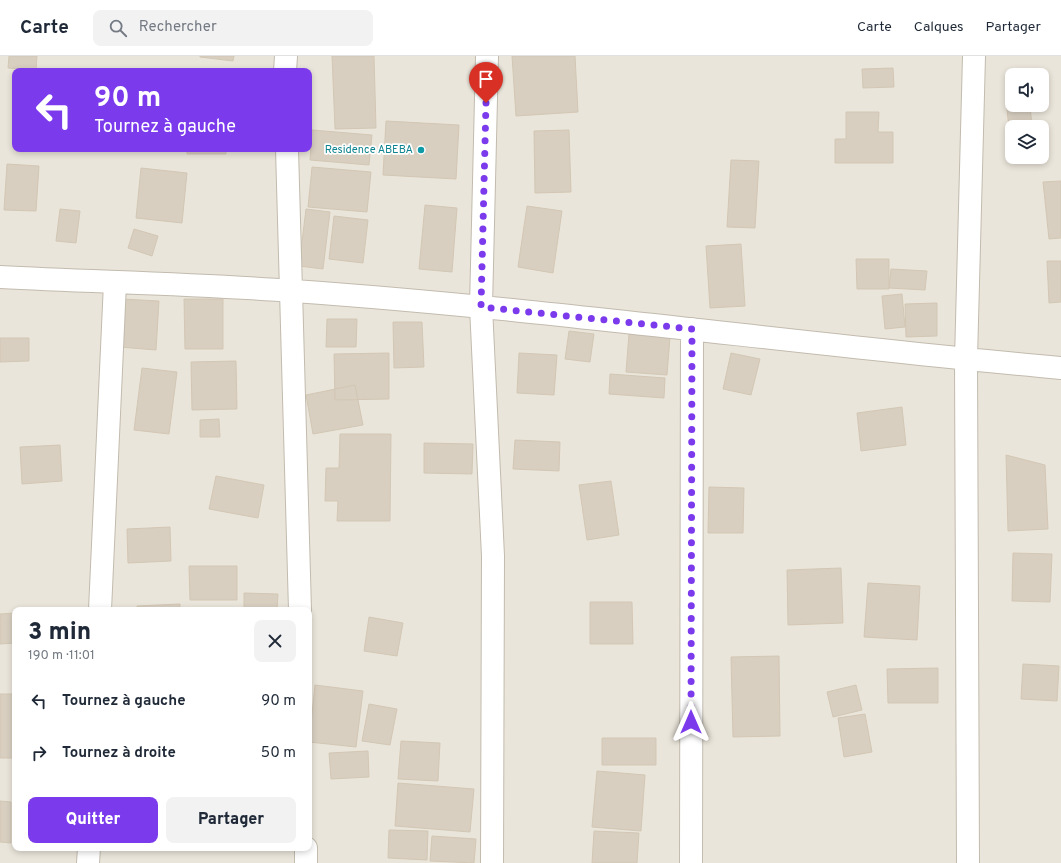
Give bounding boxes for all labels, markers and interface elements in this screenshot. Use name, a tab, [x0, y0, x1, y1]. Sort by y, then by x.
search box	[93, 10, 373, 46]
text: Carte	[20, 16, 69, 40]
icon: search	[107, 17, 129, 39]
text: Rechercher	[139, 18, 217, 37]
text: Carte	[857, 19, 892, 36]
text: Calques	[914, 19, 964, 36]
text: Partager	[986, 19, 1041, 36]
pin	[469, 62, 503, 103]
icon: arrive	[475, 68, 497, 90]
map controls	[1005, 68, 1049, 164]
button: sound	[1005, 68, 1049, 112]
text: 90 m	[94, 81, 161, 117]
icon: left	[28, 84, 80, 136]
text: Tournez à gauche	[94, 116, 236, 139]
button: layers	[1005, 120, 1049, 164]
place label: Residence ABEBA	[325, 143, 413, 157]
marker: Residence ABEBA	[416, 145, 426, 155]
text: 3 min	[28, 618, 91, 648]
button: close	[254, 620, 296, 662]
text: 190 m · 11:01	[28, 648, 95, 664]
icon: left	[28, 690, 50, 712]
text: Tournez à gauche	[62, 692, 186, 711]
text: 90 m	[261, 692, 296, 711]
position arrow	[670, 701, 712, 743]
icon: right	[28, 742, 50, 764]
text: Tournez à droite	[62, 744, 176, 763]
text: 50 m	[261, 744, 296, 763]
button: Quitter	[28, 797, 158, 843]
button: Partager	[166, 797, 296, 843]

